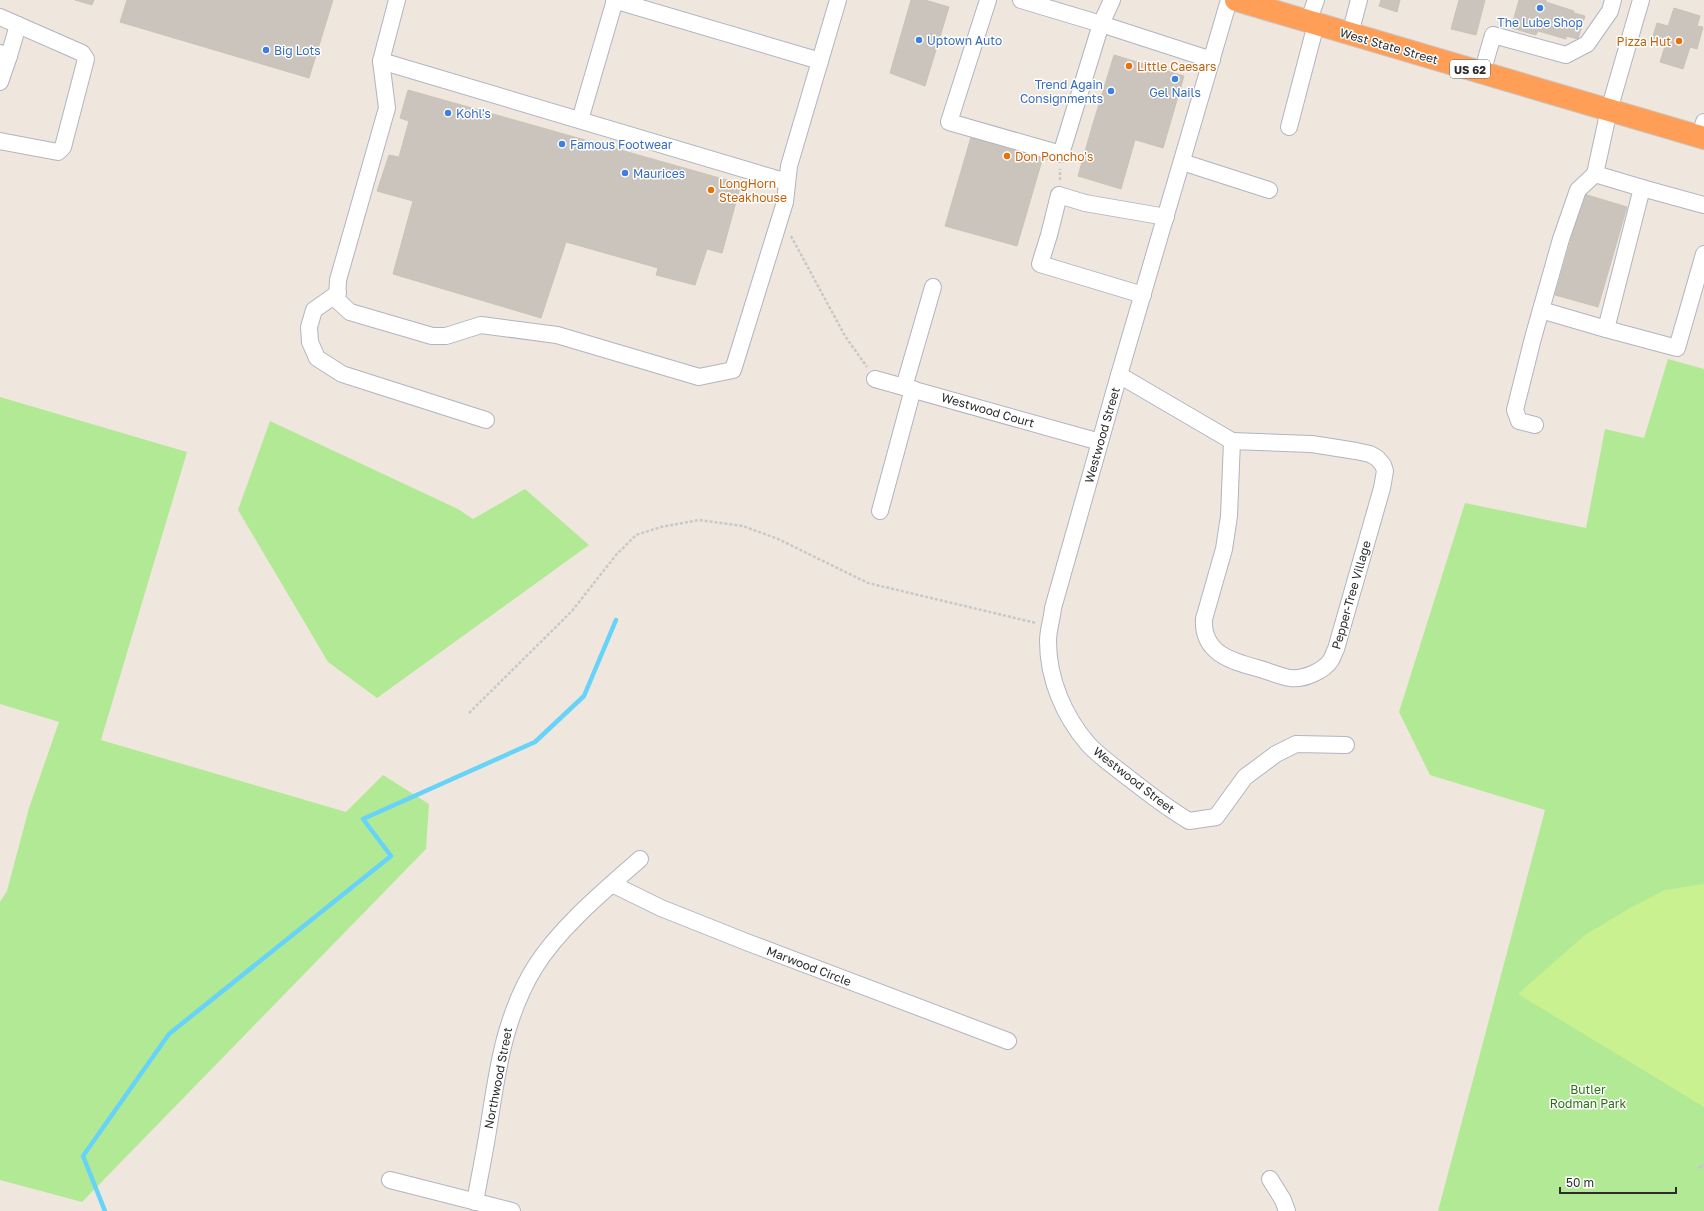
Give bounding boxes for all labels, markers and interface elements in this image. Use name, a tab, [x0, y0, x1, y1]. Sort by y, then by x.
marker: The Lube Shop	[1535, 3, 1545, 13]
place label: The Lube Shop	[1497, 15, 1583, 30]
street label: West State Street	[1338, 25, 1440, 67]
place label: Uptown Auto	[927, 33, 1002, 48]
place label: Pizza Hut	[1617, 34, 1671, 49]
marker: Uptown Auto	[914, 35, 924, 45]
marker: Pizza Hut	[1674, 36, 1684, 46]
place label: Big Lots	[274, 43, 321, 58]
marker: Big Lots	[261, 45, 271, 55]
place label: Little Caesars	[1137, 59, 1216, 74]
road number: US 62	[1450, 60, 1490, 78]
marker: Little Caesars	[1124, 61, 1134, 71]
marker: Gel Nails	[1170, 74, 1180, 84]
place label: Trend Again Consignments	[1020, 77, 1103, 106]
place label: Gel Nails	[1149, 85, 1201, 100]
marker: Trend Again Consignments	[1106, 86, 1116, 96]
place label: Kohl's	[456, 106, 491, 121]
marker: Kohl's	[443, 108, 453, 118]
place label: Famous Footwear	[570, 137, 673, 152]
marker: Famous Footwear	[557, 139, 567, 149]
place label: Don Poncho's	[1015, 149, 1093, 164]
marker: Don Poncho's	[1002, 151, 1012, 161]
place label: Maurices	[633, 166, 685, 181]
marker: Maurices	[620, 168, 630, 178]
place label: LongHorn Steakhouse	[719, 176, 787, 205]
marker: LongHorn Steakhouse	[706, 185, 716, 195]
street label: Westwood Street	[1081, 385, 1123, 485]
street label: Westwood Court	[940, 390, 1036, 430]
street label: Pepper-Tree Village	[1328, 539, 1374, 651]
street label: Westwood Street	[1090, 744, 1178, 817]
street label: Marwood Circle	[765, 943, 854, 989]
street label: Northwood Street	[481, 1026, 515, 1130]
park label: Butler Rodman Park	[1550, 1082, 1626, 1111]
scale bar	[1560, 1169, 1676, 1195]
text: 50 m	[1566, 1175, 1594, 1190]

